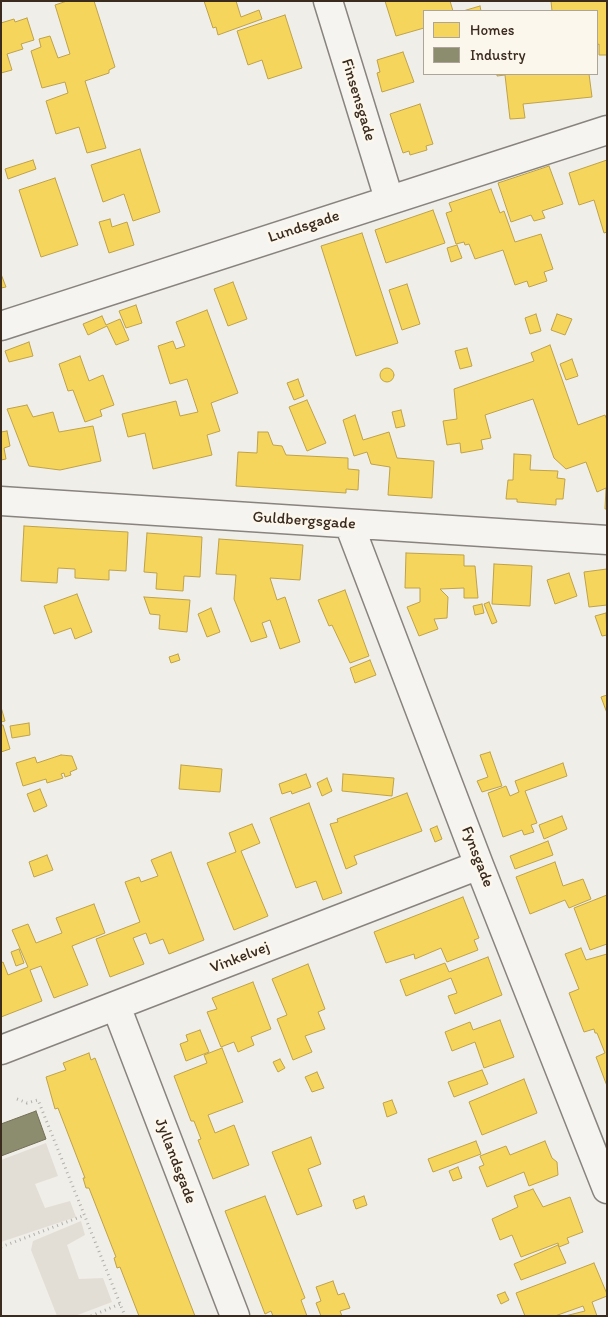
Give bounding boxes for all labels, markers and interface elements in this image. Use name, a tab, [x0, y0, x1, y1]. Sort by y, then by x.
legend	[423, 10, 598, 75]
text: Homes	[470, 21, 514, 39]
text: Industry	[470, 46, 526, 64]
street label: Finsensgade	[336, 57, 380, 143]
street label: Lundsgade	[266, 206, 342, 248]
street label: Guldbergsgade	[252, 508, 356, 534]
street label: Fynsgade	[457, 824, 497, 890]
street label: Vinkelvej	[208, 938, 272, 978]
street label: Jyllandsgade	[150, 1116, 200, 1206]

